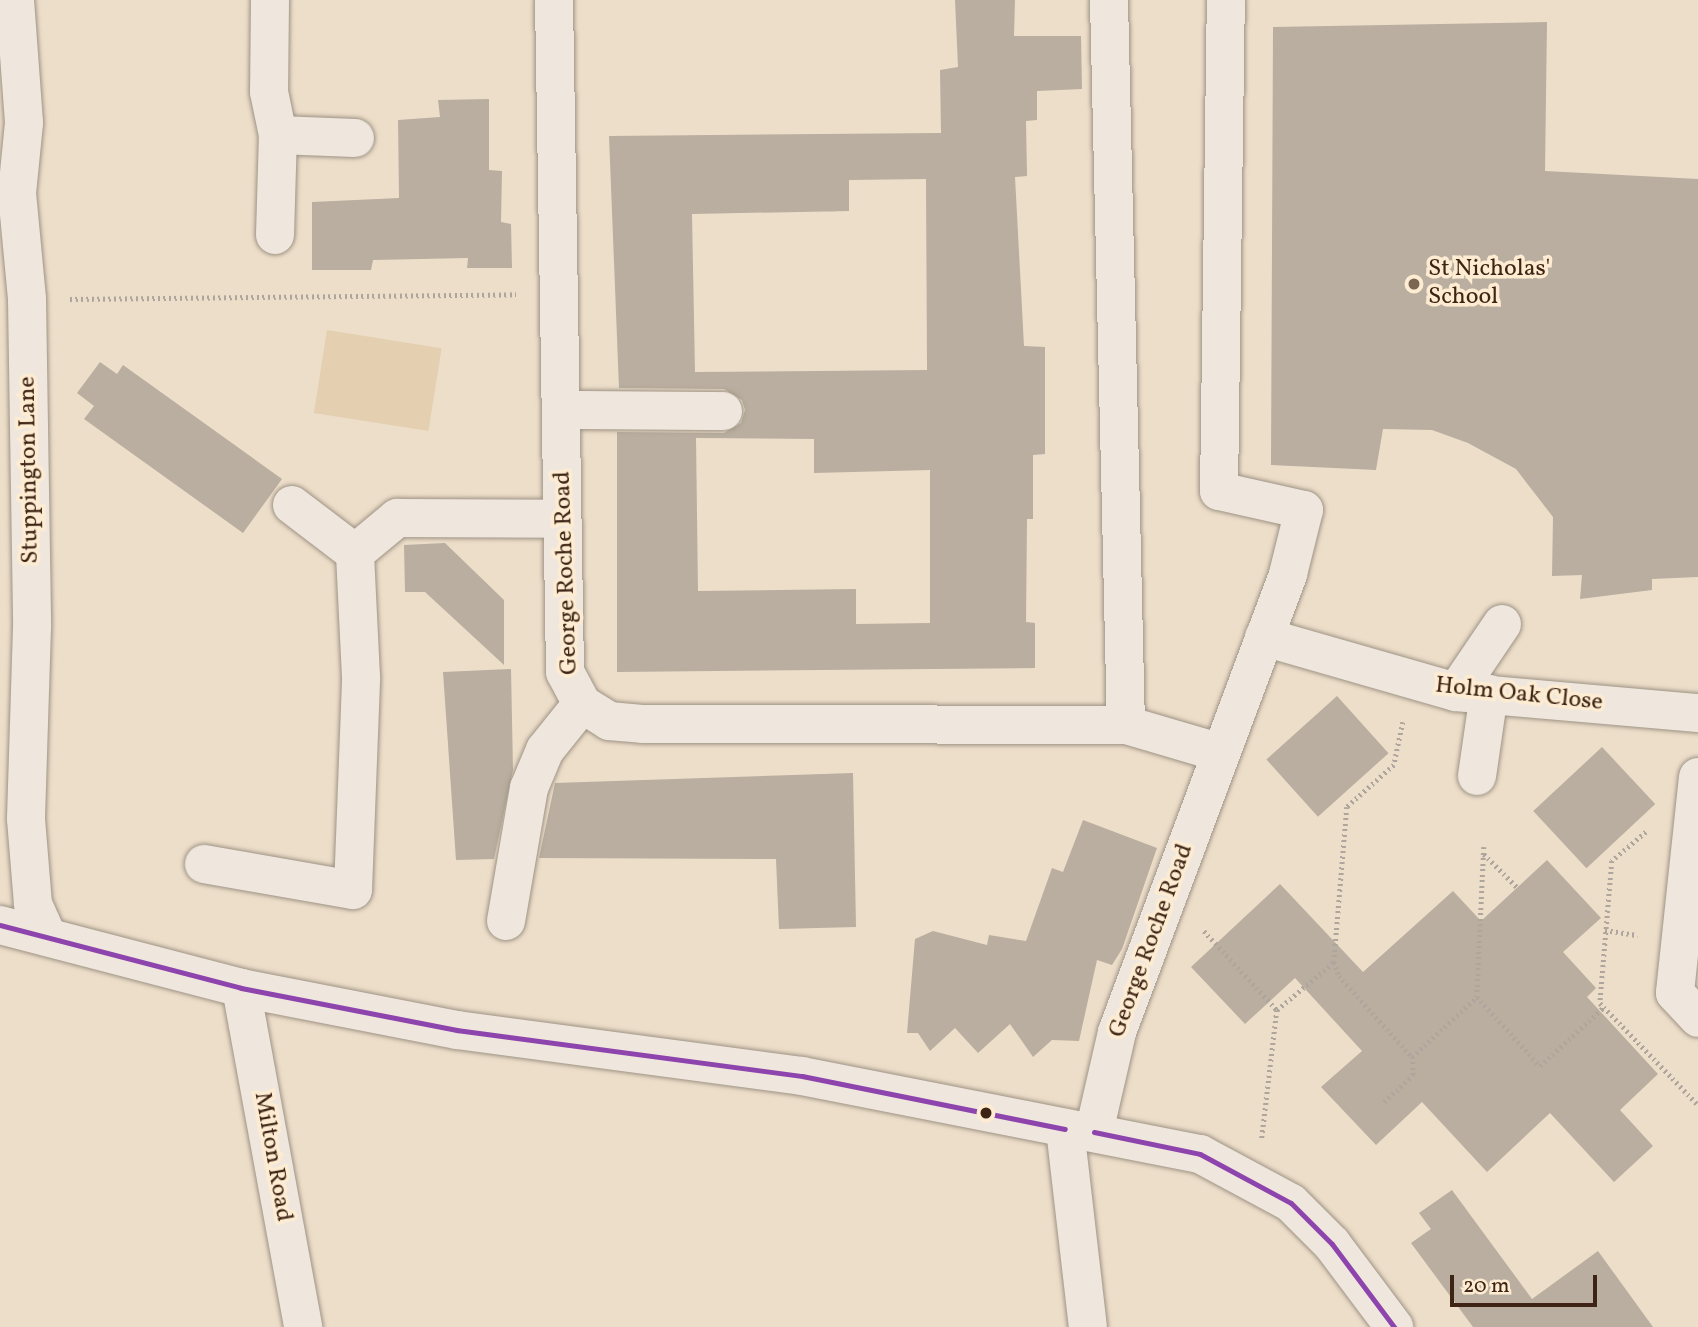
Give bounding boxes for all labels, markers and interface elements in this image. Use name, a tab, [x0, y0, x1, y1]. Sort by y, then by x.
place label: St Nicholas' School	[1428, 256, 1550, 312]
marker: St Nicholas' School	[1406, 276, 1422, 292]
street label: Stuppington Lane	[14, 376, 46, 564]
street label: George Roche Road	[549, 471, 585, 675]
street label: Holm Oak Close	[1434, 672, 1604, 718]
street label: George Roche Road	[1104, 840, 1200, 1042]
street label: Milton Road	[246, 1090, 298, 1224]
unlabelled marker	[979, 1106, 993, 1120]
scale bar	[1453, 1260, 1600, 1304]
text: 20 m	[1463, 1272, 1509, 1301]

